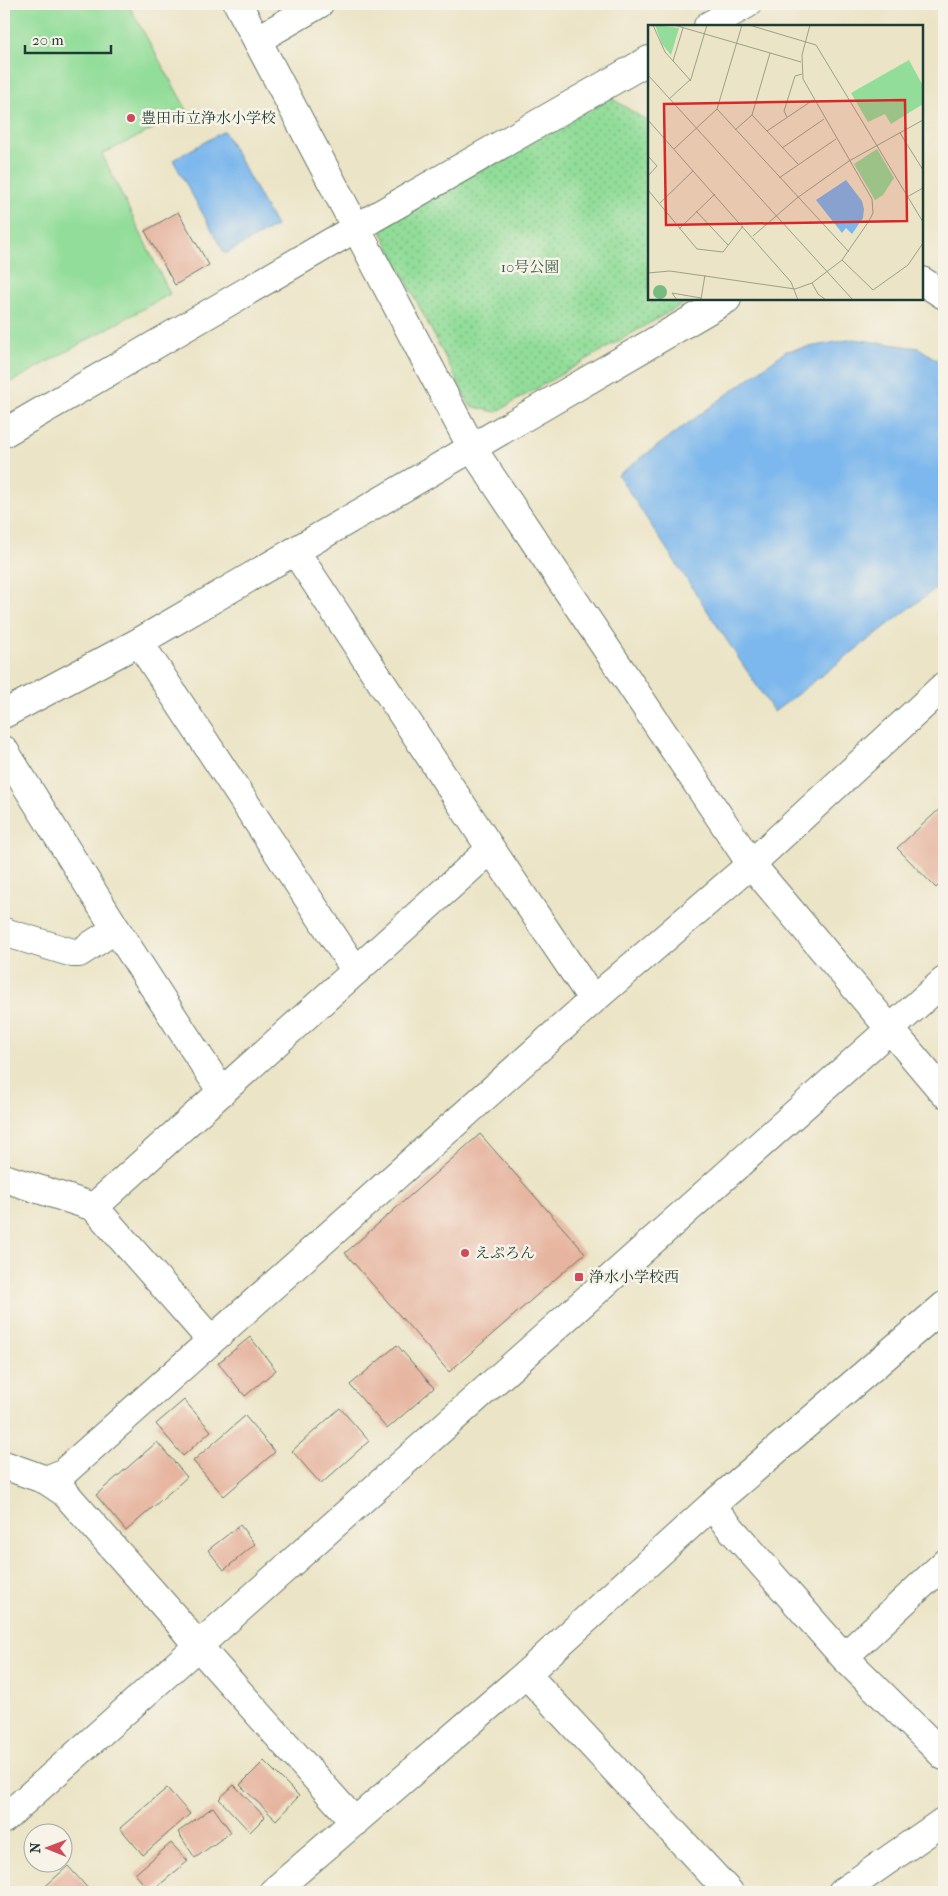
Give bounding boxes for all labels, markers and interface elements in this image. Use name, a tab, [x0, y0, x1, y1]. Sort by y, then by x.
scale bar	[25, 22, 111, 54]
inset map	[648, 25, 923, 300]
text: 20 m	[32, 31, 64, 49]
place label: 豊田市立浄水小学校	[141, 109, 276, 127]
marker: 豊田市立浄水小学校	[125, 112, 137, 124]
park label: 10号公園	[501, 258, 559, 276]
place label: えぷろん	[475, 1244, 535, 1262]
marker: えぷろん	[459, 1247, 471, 1259]
place label: 浄水小学校西	[589, 1268, 679, 1286]
marker: 浄水小学校西	[573, 1271, 585, 1283]
north arrow	[22, 1824, 72, 1874]
text: N	[27, 1842, 44, 1853]

